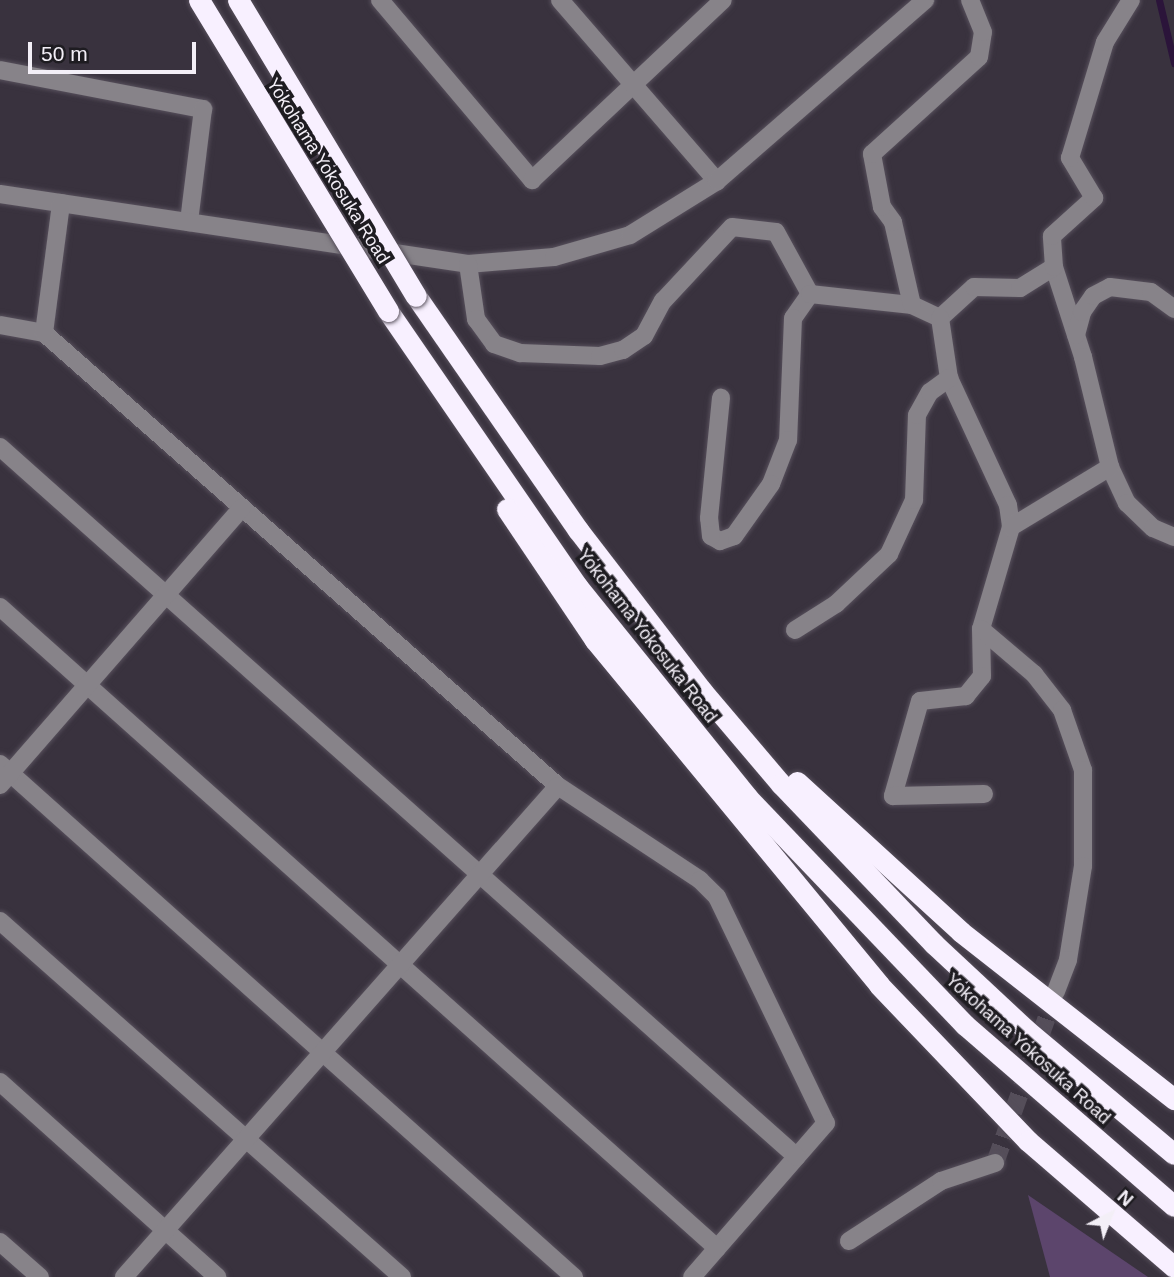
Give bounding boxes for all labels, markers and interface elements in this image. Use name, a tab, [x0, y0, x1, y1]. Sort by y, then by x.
scale bar	[32, 28, 200, 72]
text: 50 m	[41, 42, 88, 65]
street label: Yokohama Yokosuka Road	[262, 74, 394, 268]
street label: Yokohama Yokosuka Road	[572, 545, 722, 727]
street label: Yokohama Yokosuka Road	[941, 969, 1115, 1129]
north arrow	[1076, 1179, 1146, 1249]
text: N	[1113, 1186, 1138, 1210]

